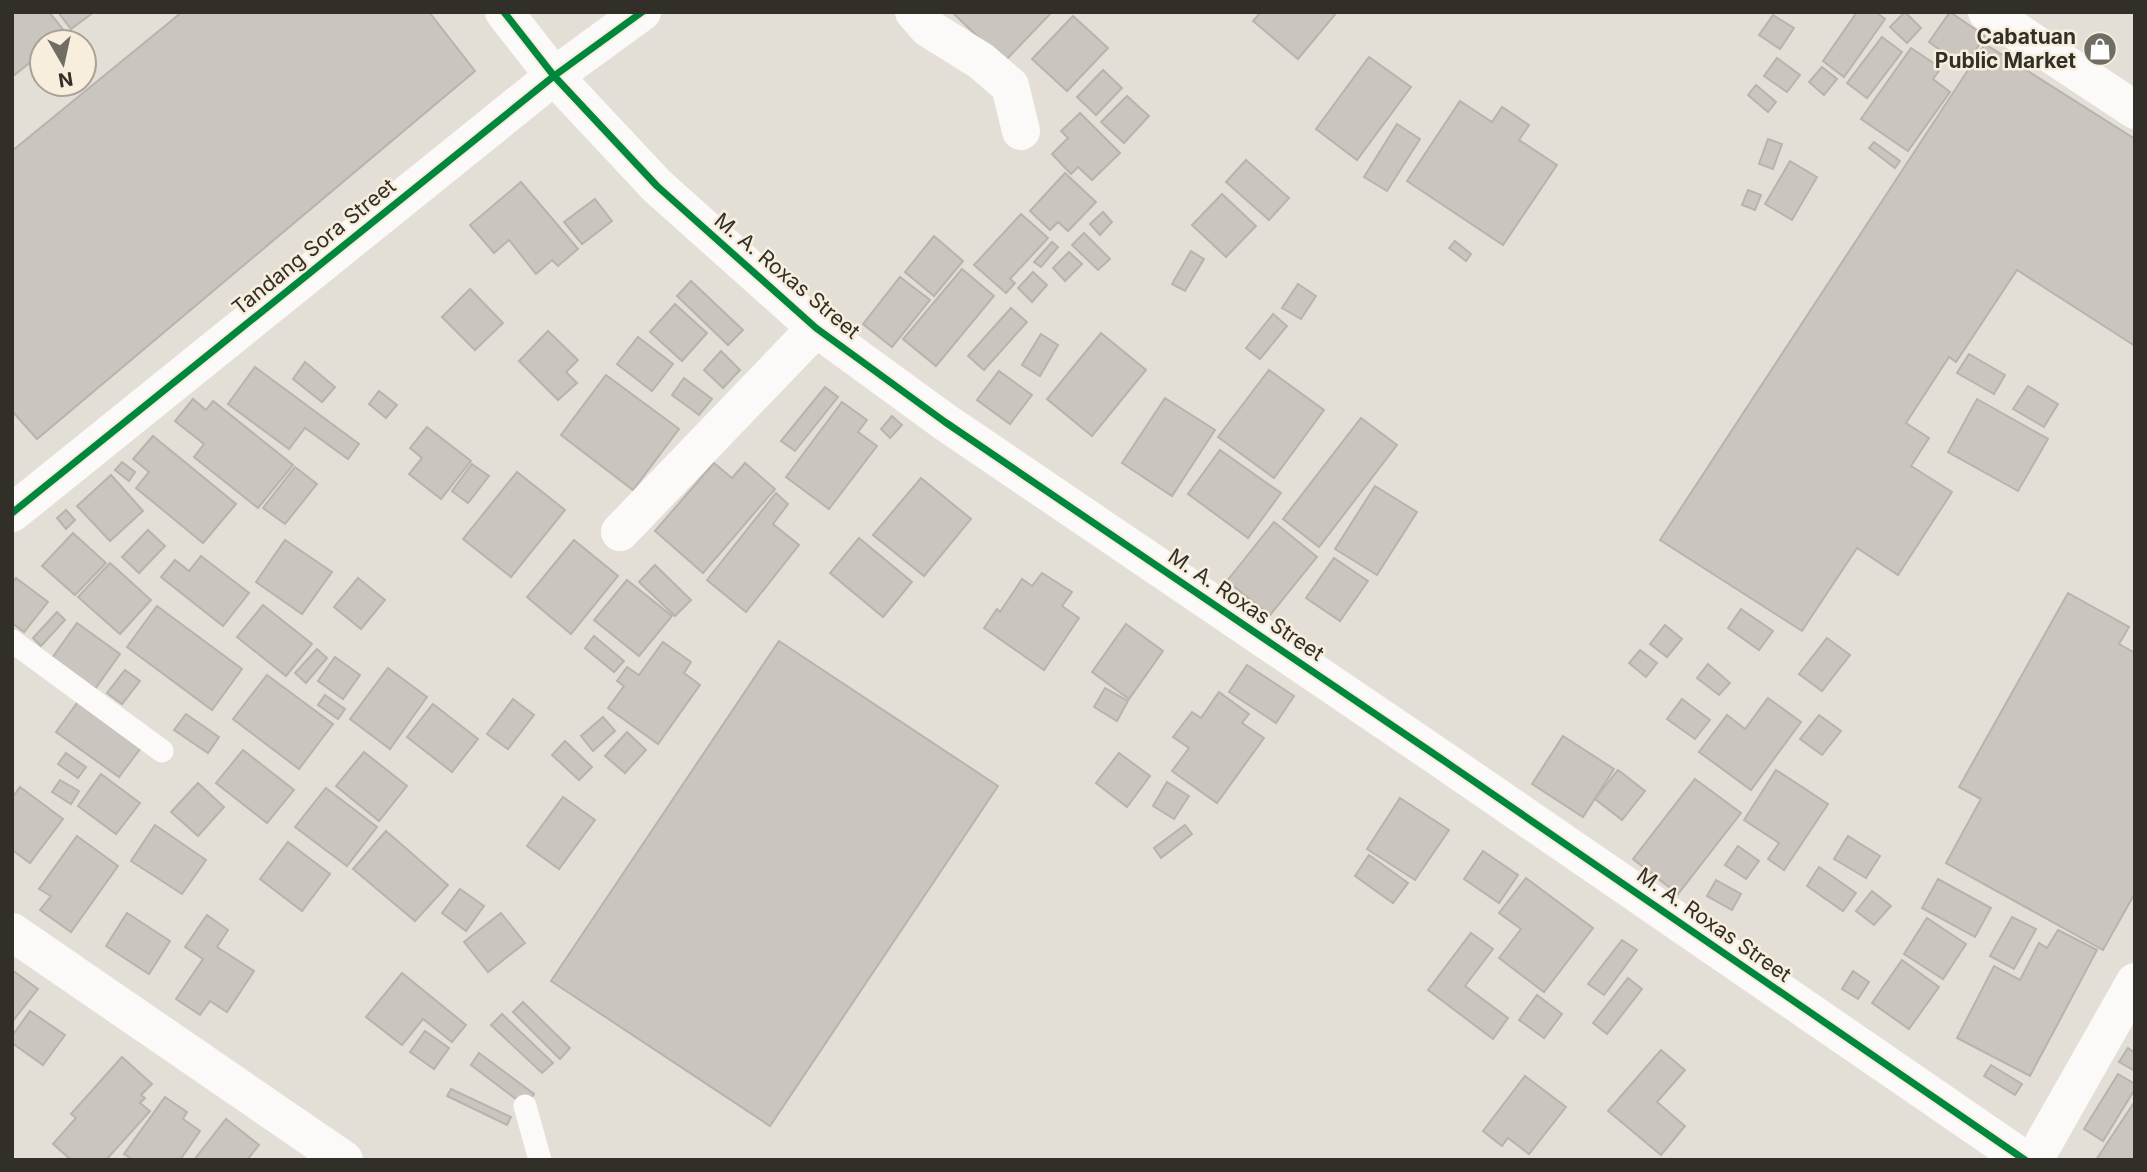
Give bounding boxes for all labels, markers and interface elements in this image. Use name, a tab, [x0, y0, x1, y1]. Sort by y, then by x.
place label: Cabatuan Public Market	[1935, 24, 2076, 73]
north arrow	[28, 28, 98, 98]
shop icon: Cabatuan Public Market	[2081, 30, 2119, 68]
text: N	[57, 67, 75, 92]
street label: Tandang Sora Street	[227, 173, 401, 320]
street label: M. A. Roxas Street	[709, 207, 865, 344]
street label: M. A. Roxas Street	[1164, 543, 1329, 666]
street label: M. A. Roxas Street	[1632, 862, 1796, 987]

